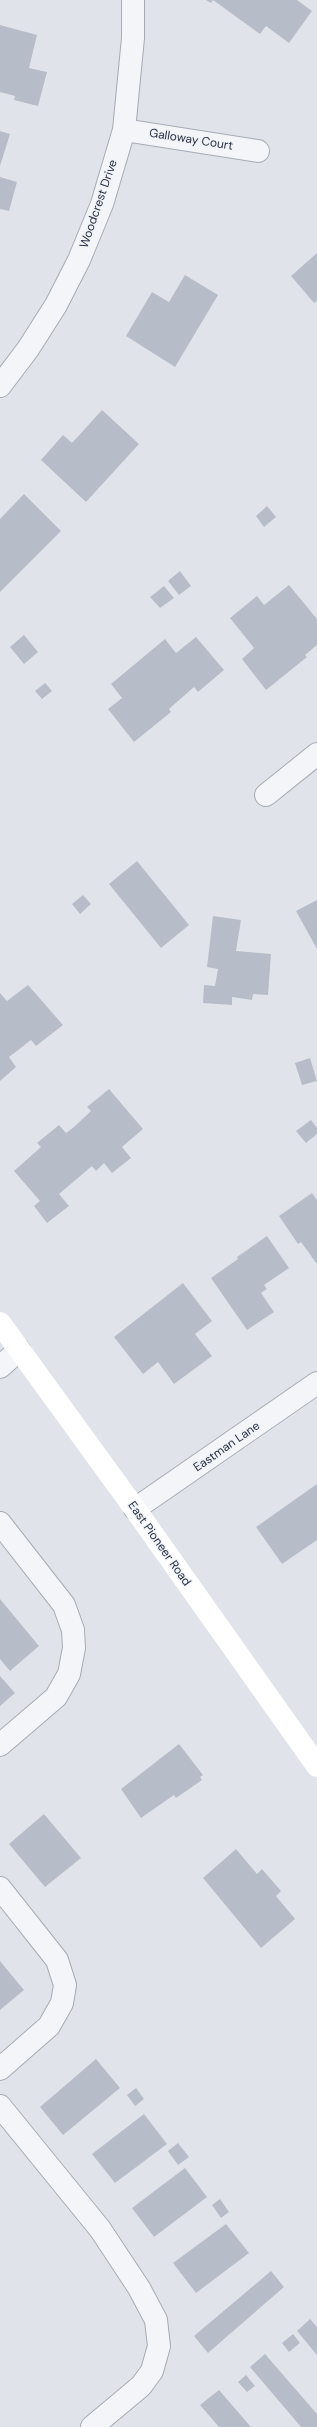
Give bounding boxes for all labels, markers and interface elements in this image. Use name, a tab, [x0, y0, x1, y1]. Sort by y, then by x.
street label: Galloway Court	[148, 126, 234, 154]
street label: Woodcrest Drive	[77, 158, 121, 250]
street label: Eastman Lane	[191, 1419, 263, 1475]
street label: East Pioneer Road	[124, 1499, 194, 1589]

